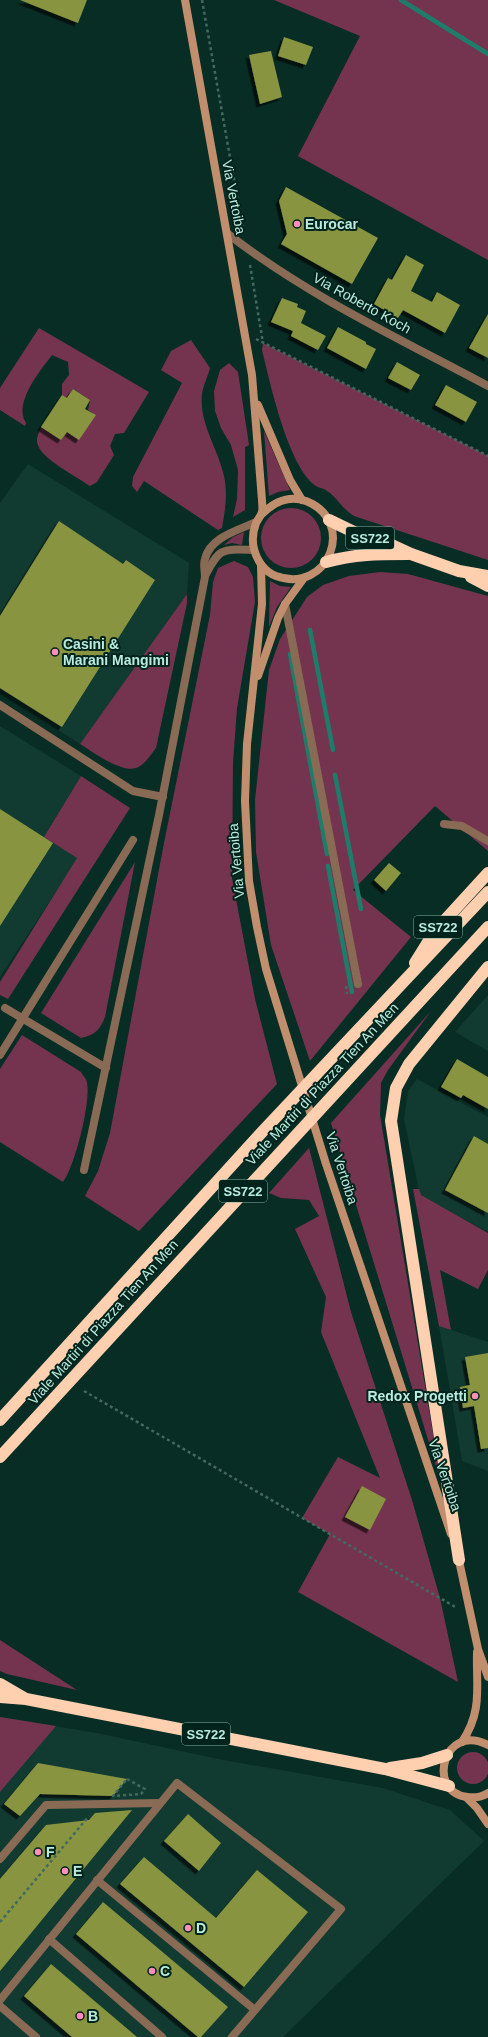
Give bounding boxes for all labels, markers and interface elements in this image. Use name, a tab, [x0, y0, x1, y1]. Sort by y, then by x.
street label: Via Vertoiba	[219, 159, 249, 236]
place label: Eurocar	[305, 216, 358, 232]
marker: Eurocar	[292, 219, 302, 229]
street label: Via Roberto Koch	[310, 269, 414, 337]
road number: SS722	[346, 527, 394, 549]
place label: Casini & Marani Mangimi	[63, 636, 169, 668]
marker: Casini & Marani Mangimi	[50, 647, 60, 657]
street label: Via Vertoiba	[225, 823, 247, 899]
road number: SS722	[414, 916, 462, 938]
street label: Viale Martiri di Piazza Tien An Men	[242, 1000, 402, 1168]
street label: Via Vertoiba	[323, 1130, 361, 1206]
road number: SS722	[219, 1180, 267, 1202]
street label: Viale Martiri di Piazza Tien An Men	[25, 1236, 181, 1408]
place label: Redox Progetti	[367, 1388, 467, 1404]
marker: Redox Progetti	[470, 1391, 480, 1401]
street label: Via Vertoiba	[425, 1437, 465, 1513]
road number: SS722	[182, 1723, 230, 1745]
place label: F	[46, 1844, 55, 1860]
marker: F	[33, 1847, 43, 1857]
place label: E	[73, 1863, 82, 1879]
marker: E	[60, 1866, 70, 1876]
place label: D	[196, 1920, 206, 1936]
marker: D	[183, 1923, 193, 1933]
place label: C	[160, 1963, 170, 1979]
marker: C	[147, 1966, 157, 1976]
place label: B	[88, 2008, 98, 2024]
marker: B	[75, 2011, 85, 2021]

